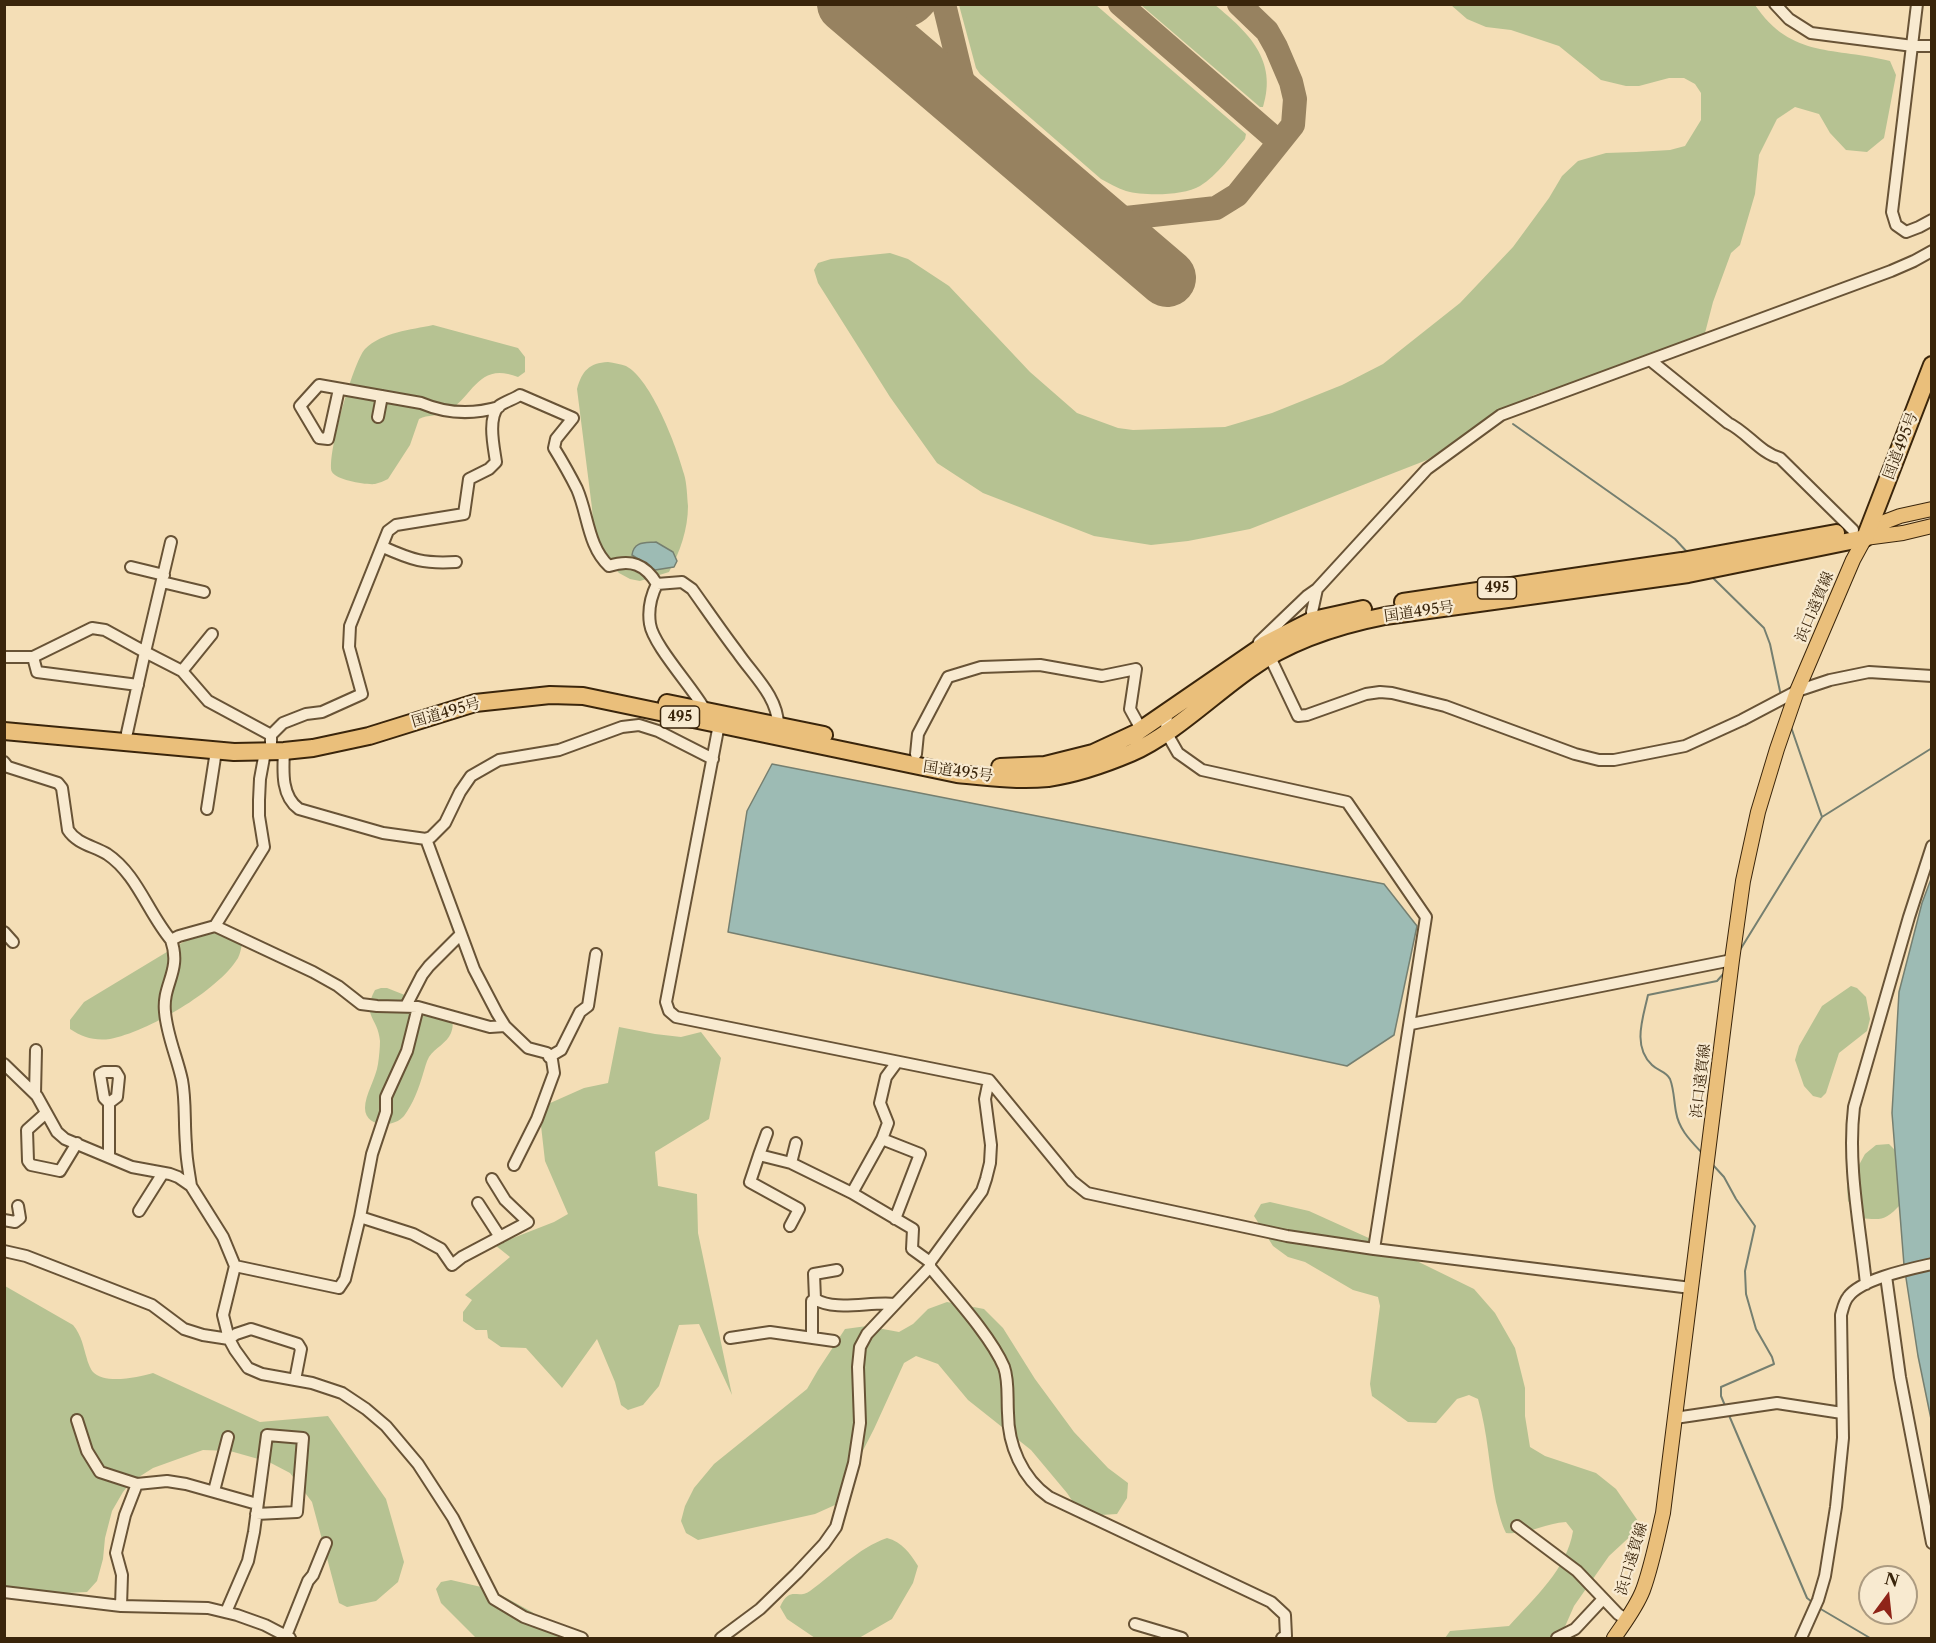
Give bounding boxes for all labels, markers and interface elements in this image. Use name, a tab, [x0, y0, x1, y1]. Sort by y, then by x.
street label: 国道495号	[1880, 410, 1922, 482]
street label: 浜口遠賀線	[1792, 569, 1838, 645]
road number: 495	[1478, 577, 1516, 599]
street label: 国道495号	[1383, 598, 1455, 626]
street label: 国道495号	[410, 695, 482, 731]
road number: 495	[660, 706, 700, 728]
street label: 国道495号	[922, 758, 994, 786]
street label: 浜口遠賀線	[1687, 1043, 1715, 1119]
street label: 浜口遠賀線	[1612, 1521, 1652, 1597]
north arrow	[1858, 1565, 1918, 1625]
text: N	[1883, 1568, 1901, 1591]

